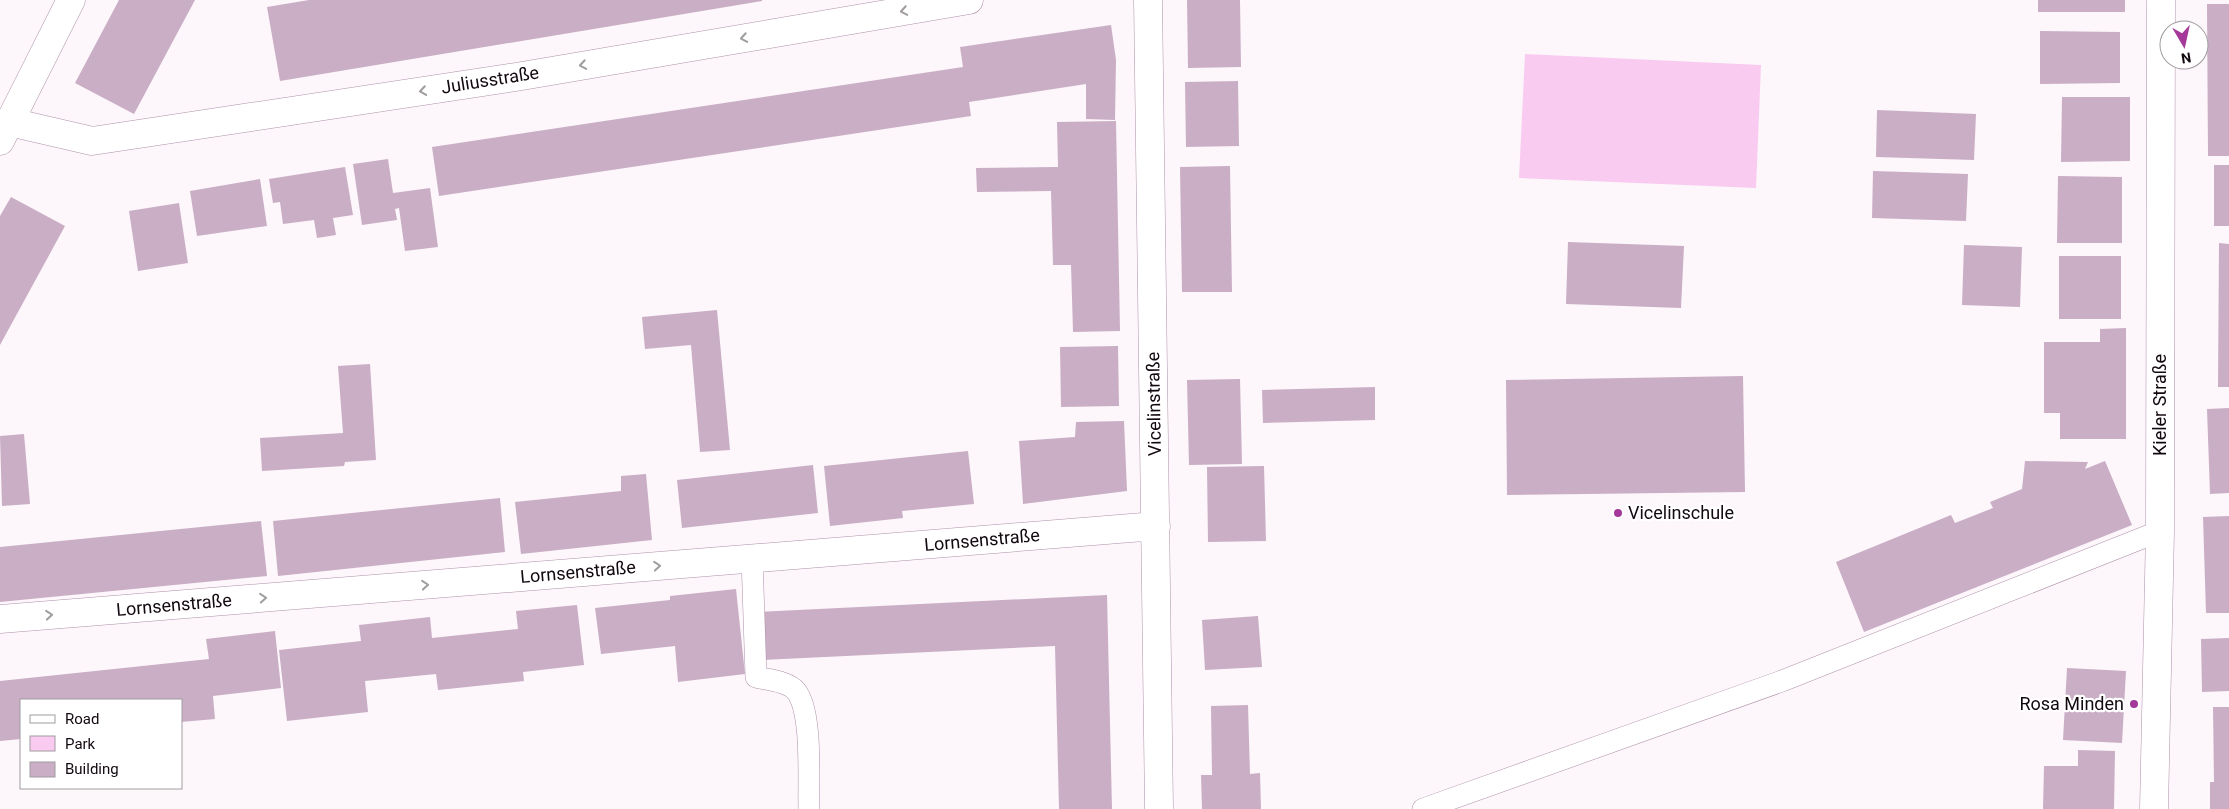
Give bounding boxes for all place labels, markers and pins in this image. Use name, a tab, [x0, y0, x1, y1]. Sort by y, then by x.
place label: Vicelinschule	[1628, 502, 1734, 523]
marker: Vicelinschule	[1612, 507, 1624, 519]
place label: Rosa Minden	[2019, 693, 2124, 714]
marker: Rosa Minden	[2128, 698, 2140, 710]

